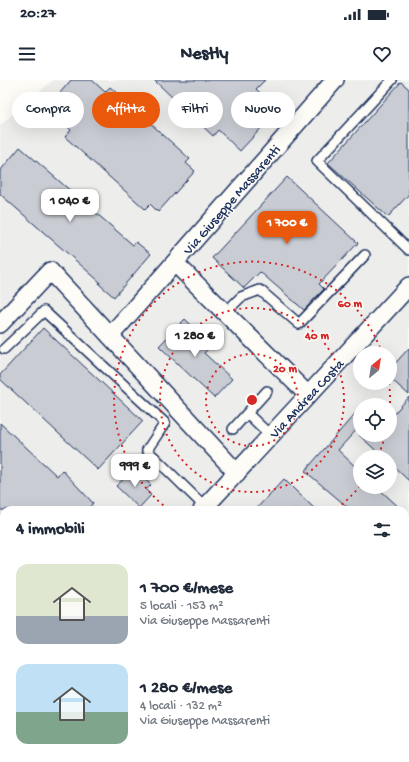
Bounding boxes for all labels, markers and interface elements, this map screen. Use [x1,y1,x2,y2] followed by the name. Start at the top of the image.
[20,5,56,23] text: 20:27
[16,43,38,65] icon: menu
[371,43,393,65] icon: heart
[181,44,228,65] text: Nestly
[12,92,84,128] chip: Compra
[92,92,160,128] chip: Affitta
[168,92,223,128] chip: Filtri
[231,92,295,128] chip: Nuovo
[180,142,285,260] street label: Via Giuseppe Massarenti
[33,189,107,223] pin: 1 040 €
[50,194,90,209] text: 1 040 €
[250,211,324,245] pin: 1 700 €
[267,216,307,231] text: 1 700 €
[338,298,363,312] text: 60 m
[158,324,232,358] pin: 1 280 €
[175,329,215,344] text: 1 280 €
[304,330,329,344] text: 40 m
[353,346,397,390] north arrow
[353,346,397,494] map controls
[266,356,350,443] street label: Via Andrea Costa
[273,363,298,377] text: 20 m
[245,393,259,407] centre of rings
[353,398,397,442] button: locate
[353,450,397,494] button: layers
[107,454,163,488] pin: 999 €
[120,459,150,474] text: 999 €
[371,519,393,541] icon: filters
[16,520,85,540] text: 4 immobili
[140,579,233,599] text: 1 700 €/mese
[48,580,96,628] icon: home
[140,599,223,614] text: 5 locali · 153 m²
[140,614,270,629] text: Via Giuseppe Massarenti
[140,679,232,699] text: 1 280 €/mese
[48,680,96,728] icon: home
[140,699,222,714] text: 4 locali · 132 m²
[140,714,270,729] text: Via Giuseppe Massarenti

